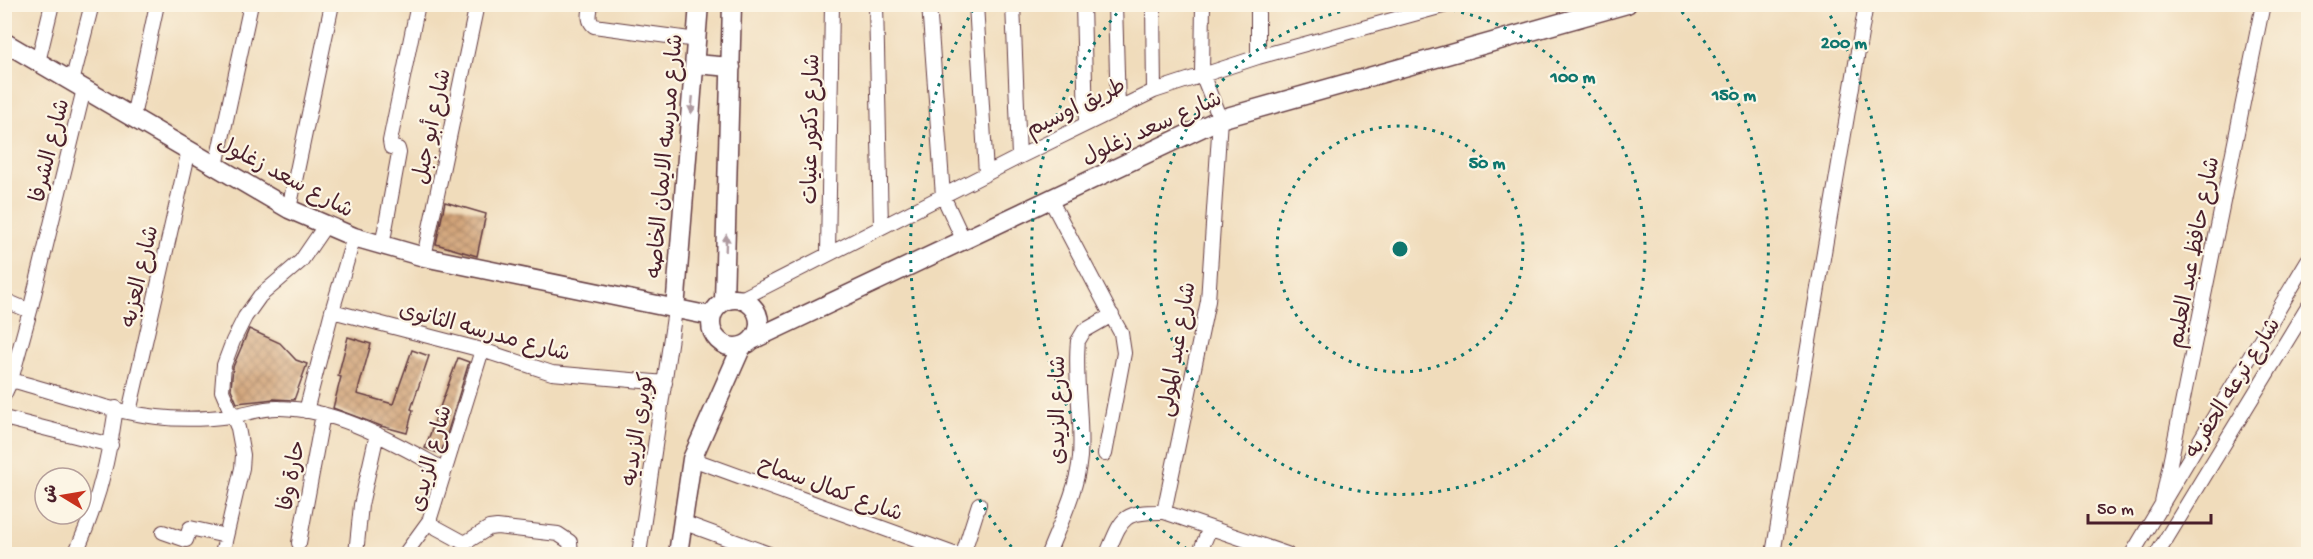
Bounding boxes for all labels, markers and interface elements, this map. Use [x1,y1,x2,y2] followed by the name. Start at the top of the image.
[643,33,691,280] street label: شارع مدرسه الايمان الخاصه
[1821,34,1867,55] text: 200 m
[799,54,827,205] street label: شارع دكتور عنيات
[405,66,459,187] street label: شارع أبو جبل
[1550,68,1596,89] text: 100 m
[1023,74,1131,145] street label: طريق اوسيم
[1711,86,1756,107] text: 150 m
[1079,87,1227,172] street label: شارع سعد زغلول
[687,95,696,114] one-way arrow
[26,97,77,205] street label: شارع الشرفا
[212,132,357,225] street label: شارع سعد زغلول
[1469,154,1506,175] text: 50 m
[2165,155,2227,351] street label: شارع حافظ عبد العليم
[118,223,166,330] street label: شارع العزبه
[721,233,730,252] one-way arrow
[1390,239,1410,259] centre of rings
[1154,280,1204,419] street label: شارع عبد المولى
[396,299,572,369] street label: شارع مدرسه الثانوى
[2181,314,2288,464] street label: شارع ترعه الحفريه
[1047,355,1073,465] street label: شارع الزيدى
[618,371,662,488] street label: كوبرى الزيديه
[406,403,460,515] street label: شارع الزيدى
[274,438,313,513] street label: حارة وفا
[754,453,906,529] street label: شارع كمال سماح
[33,466,93,526] north arrow
[41,483,63,504] text: ش
[2088,487,2211,525] scale bar
[2097,500,2134,521] text: 50 m

